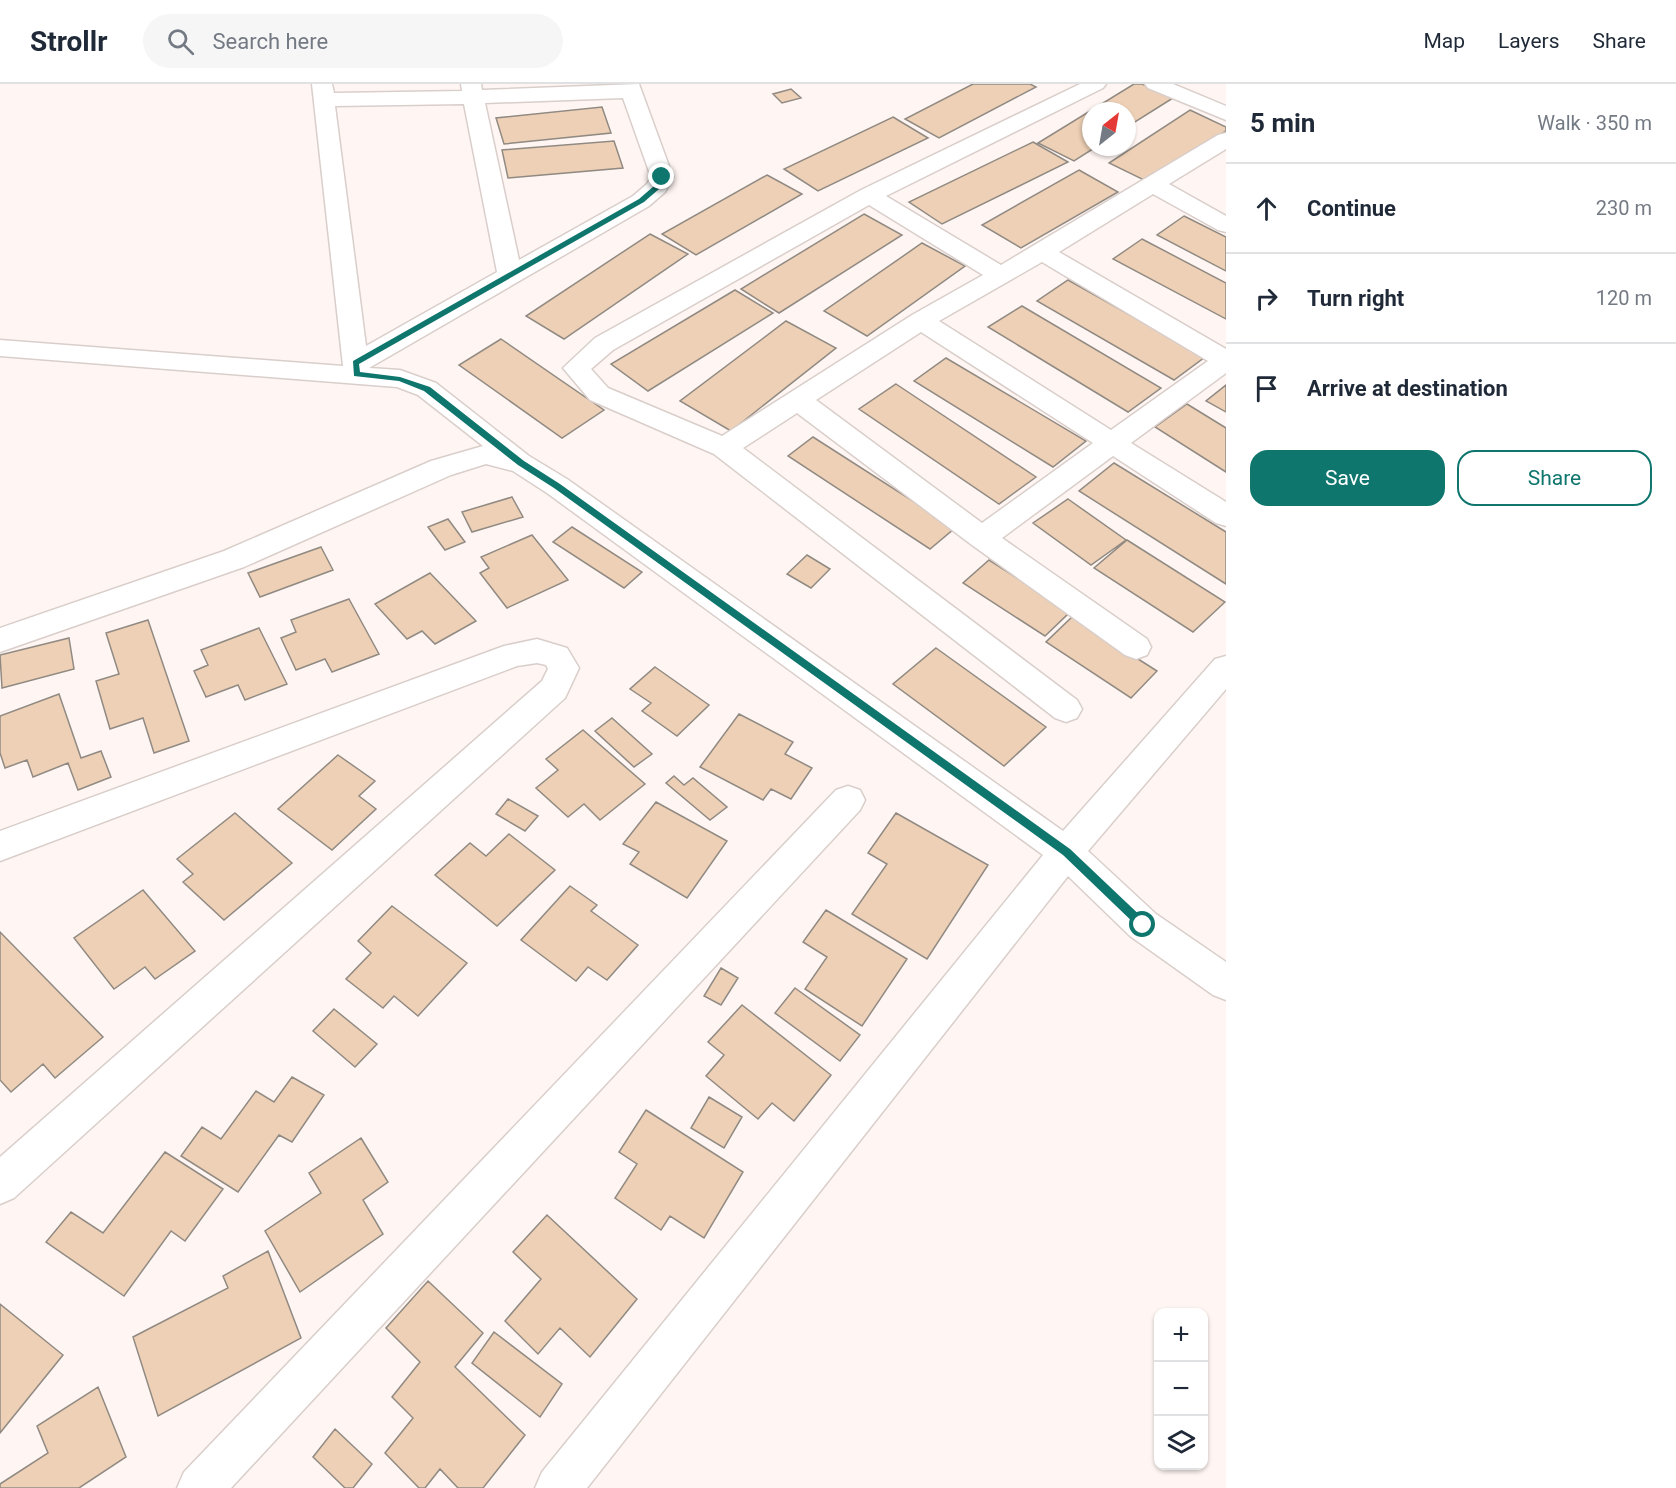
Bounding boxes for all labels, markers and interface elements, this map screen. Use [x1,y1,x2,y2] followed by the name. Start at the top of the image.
[143,14,563,68] search box
[30,25,107,58] text: Strollr
[164,25,197,58] icon: search
[212,29,328,54] text: Search here
[1423,29,1465,53] text: Map
[1498,29,1559,53] text: Layers
[1592,29,1646,53] text: Share
[1082,102,1136,156] north arrow
[1250,108,1315,138] text: 5 min
[1537,111,1652,135] text: Walk · 350 m
[648,163,674,189] route end
[1250,192,1283,225] icon: ahead
[1307,196,1396,221] text: Continue
[1596,196,1652,220] text: 230 m
[1250,282,1283,315] icon: right
[1307,286,1404,311] text: Turn right
[1596,286,1652,310] text: 120 m
[1250,372,1283,405] icon: arrive
[1307,376,1508,401] text: Arrive at destination
[1250,450,1445,506] button: Save
[1457,450,1652,506] button: Share
[1129,911,1155,937] route start
[1154,1308,1208,1470] map controls
[1154,1308,1208,1362] button: +
[1154,1362,1208,1416] button: −
[1154,1416,1208,1470] button: layers

